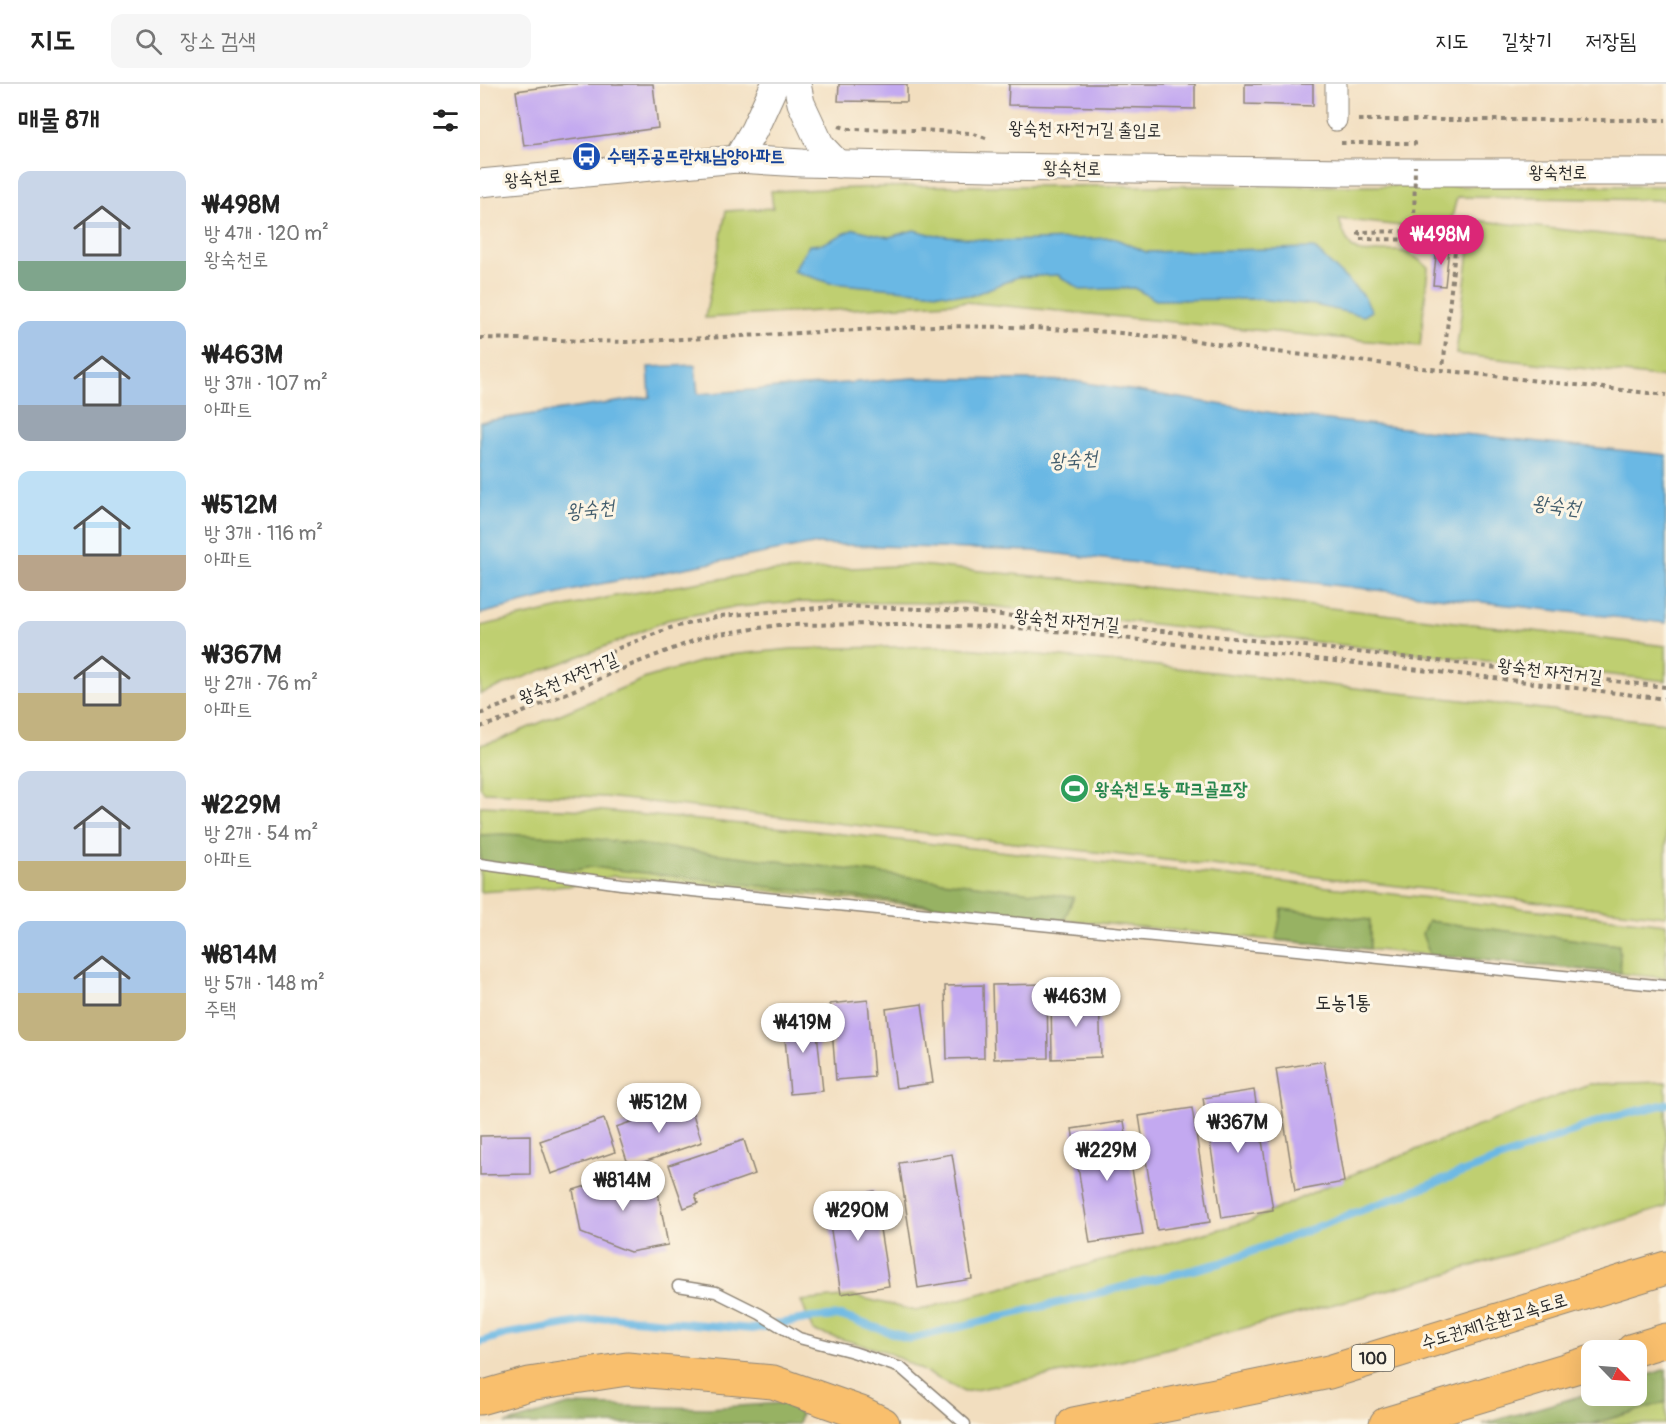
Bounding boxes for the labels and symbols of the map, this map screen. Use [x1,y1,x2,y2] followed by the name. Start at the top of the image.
[1008,117,1162,142] street label: 왕숙천 자전거길 출입로
[570,140,602,172] bus stop icon: 수택주공뜨란채.남양아파트
[607,145,785,168] place label: 수택주공뜨란채.남양아파트
[1043,156,1101,181] street label: 왕숙천로
[1529,161,1587,184] street label: 왕숙천로
[503,165,563,192] street label: 왕숙천로
[1399,215,1483,266] pin: ₩498M
[1048,445,1100,474] water label: 왕숙천
[1530,490,1583,521] water label: 왕숙천
[565,494,617,524] water label: 왕숙천
[1014,604,1121,637] street label: 왕숙천 자전거길
[515,647,622,710] street label: 왕숙천 자전거길
[1496,654,1604,689] street label: 왕숙천 자전거길
[1058,773,1090,805] sports icon: 왕숙천 도농 파크골프장
[1095,778,1248,801] place label: 왕숙천 도농 파크골프장
[1034,977,1118,1028] pin: ₩463M
[1315,990,1371,1015] district label: 도농1통
[761,1003,845,1054] pin: ₩419M
[617,1083,701,1134] pin: ₩512M
[1196,1103,1280,1154] pin: ₩367M
[1065,1131,1149,1182] pin: ₩229M
[581,1161,665,1212] pin: ₩814M
[816,1191,900,1242] pin: ₩290M
[1418,1288,1570,1355] street label: 수도권제1순환고속도로
[1581,1340,1647,1406] north arrow
[1352,1345,1394,1371] road number: 100

